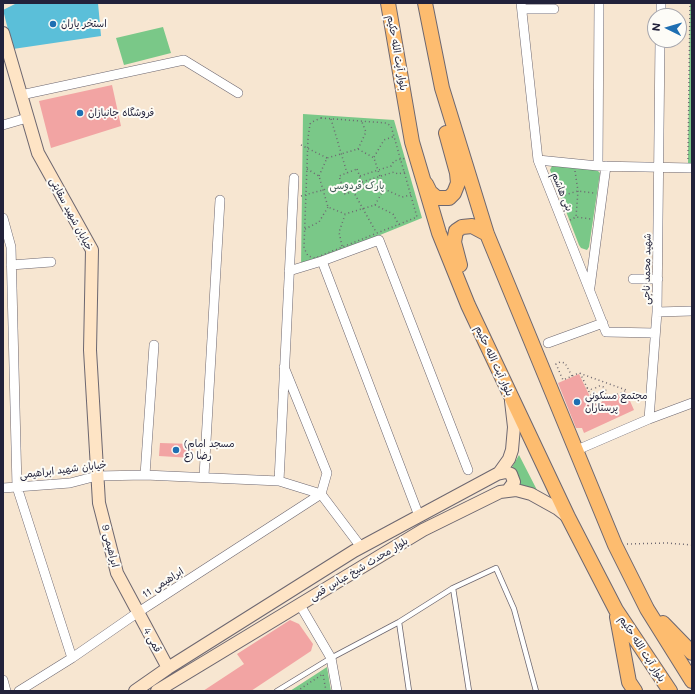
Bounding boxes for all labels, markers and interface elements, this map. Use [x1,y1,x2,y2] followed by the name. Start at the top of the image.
[647,8,687,48] north arrow
[384,14,410,92] street label: بلوار آیت الله حکیم
[61,18,107,30] place label: استخر یاران
[48,19,58,29] marker: استخر یاران
[648,22,663,32] text: N
[88,107,154,119] place label: فروشگاه جانبازان
[75,108,85,118] marker: فروشگاه جانبازان
[549,171,575,213] street label: بنی هاشم
[47,176,95,252] street label: خیابان شهید سقایتی
[330,180,384,192] park label: پارک فردوسی
[640,233,654,305] street label: شهید محمد ناجی
[472,324,516,398] street label: بلوار آیت الله حکیم
[585,390,648,414] place label: مجتمع مسکونی پرستاران
[572,397,582,407] marker: مجتمع مسکونی پرستاران
[184,438,235,462] place label: (مسجد امام رضا (ع
[171,445,181,455] marker: (مسجد امام رضا (ع
[19,459,107,481] street label: خیابان شهید ابراهیمی
[99,523,121,569] street label: ابراهیمی 9
[308,535,410,603] street label: بلوار محدث شیخ عباس قمی
[140,565,186,601] street label: ابراهیمی 11
[616,614,668,684] street label: بلوار آیت الله حکیم
[140,626,164,654] street label: قمی 4

